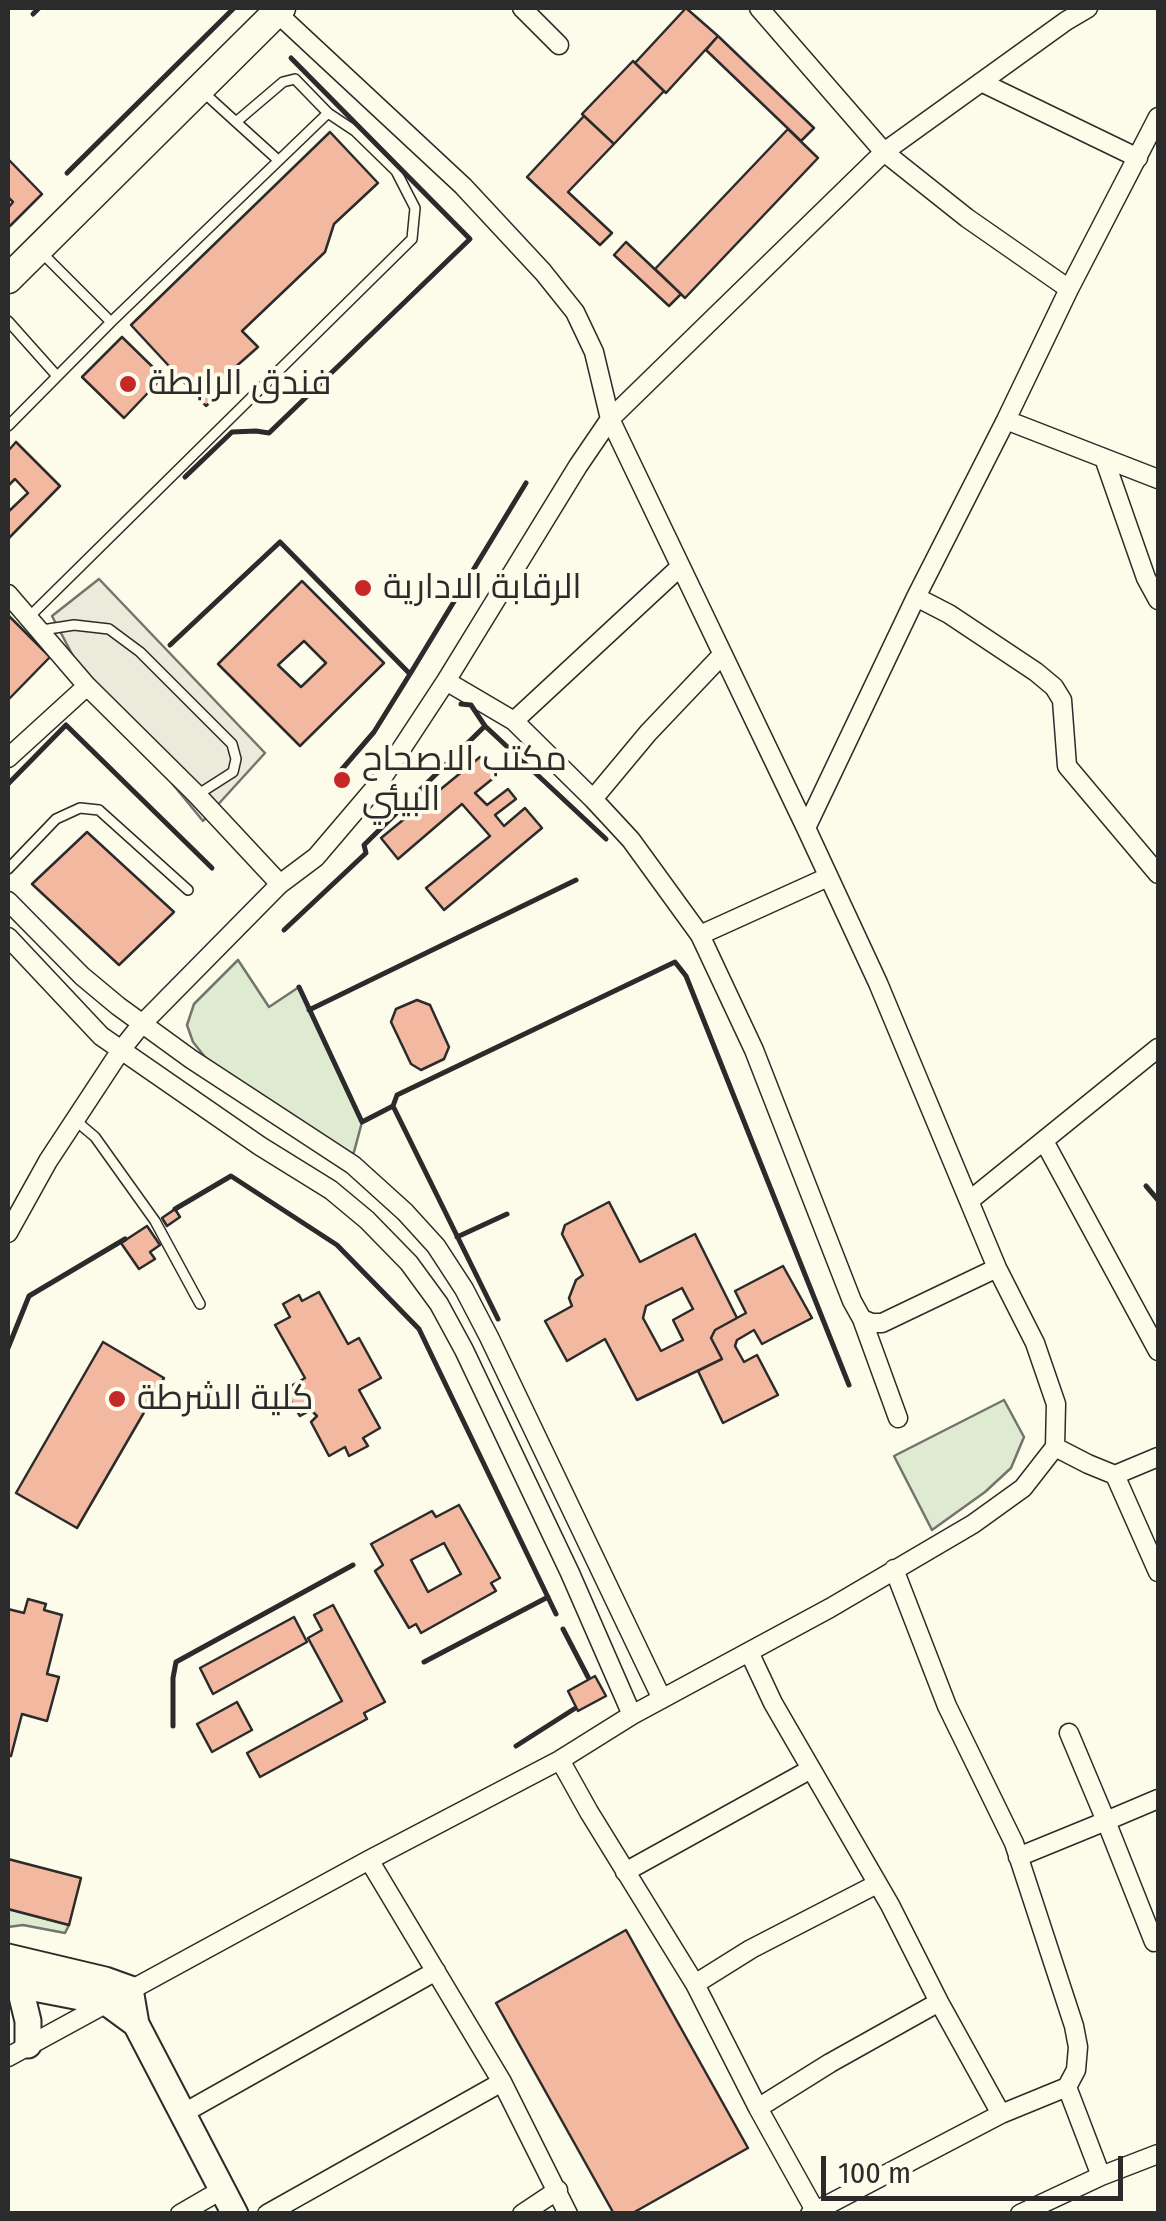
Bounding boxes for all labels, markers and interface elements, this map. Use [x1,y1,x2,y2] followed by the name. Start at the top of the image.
[148,363,331,405] place label: فندق الرابطة
[117,373,139,395] marker: فندق الرابطة
[383,567,582,609] place label: الرقابة الادارية
[352,577,374,599] marker: الرقابة الادارية
[362,739,567,821] place label: مكتب الاصحاح البيئي
[331,769,353,791] marker: مكتب الاصحاح البيئي
[137,1378,314,1420] place label: كلية الشرطة
[106,1388,128,1410] marker: كلية الشرطة
[826,2136,1128,2198] scale bar
[838,2155,911,2191] text: 100 m

